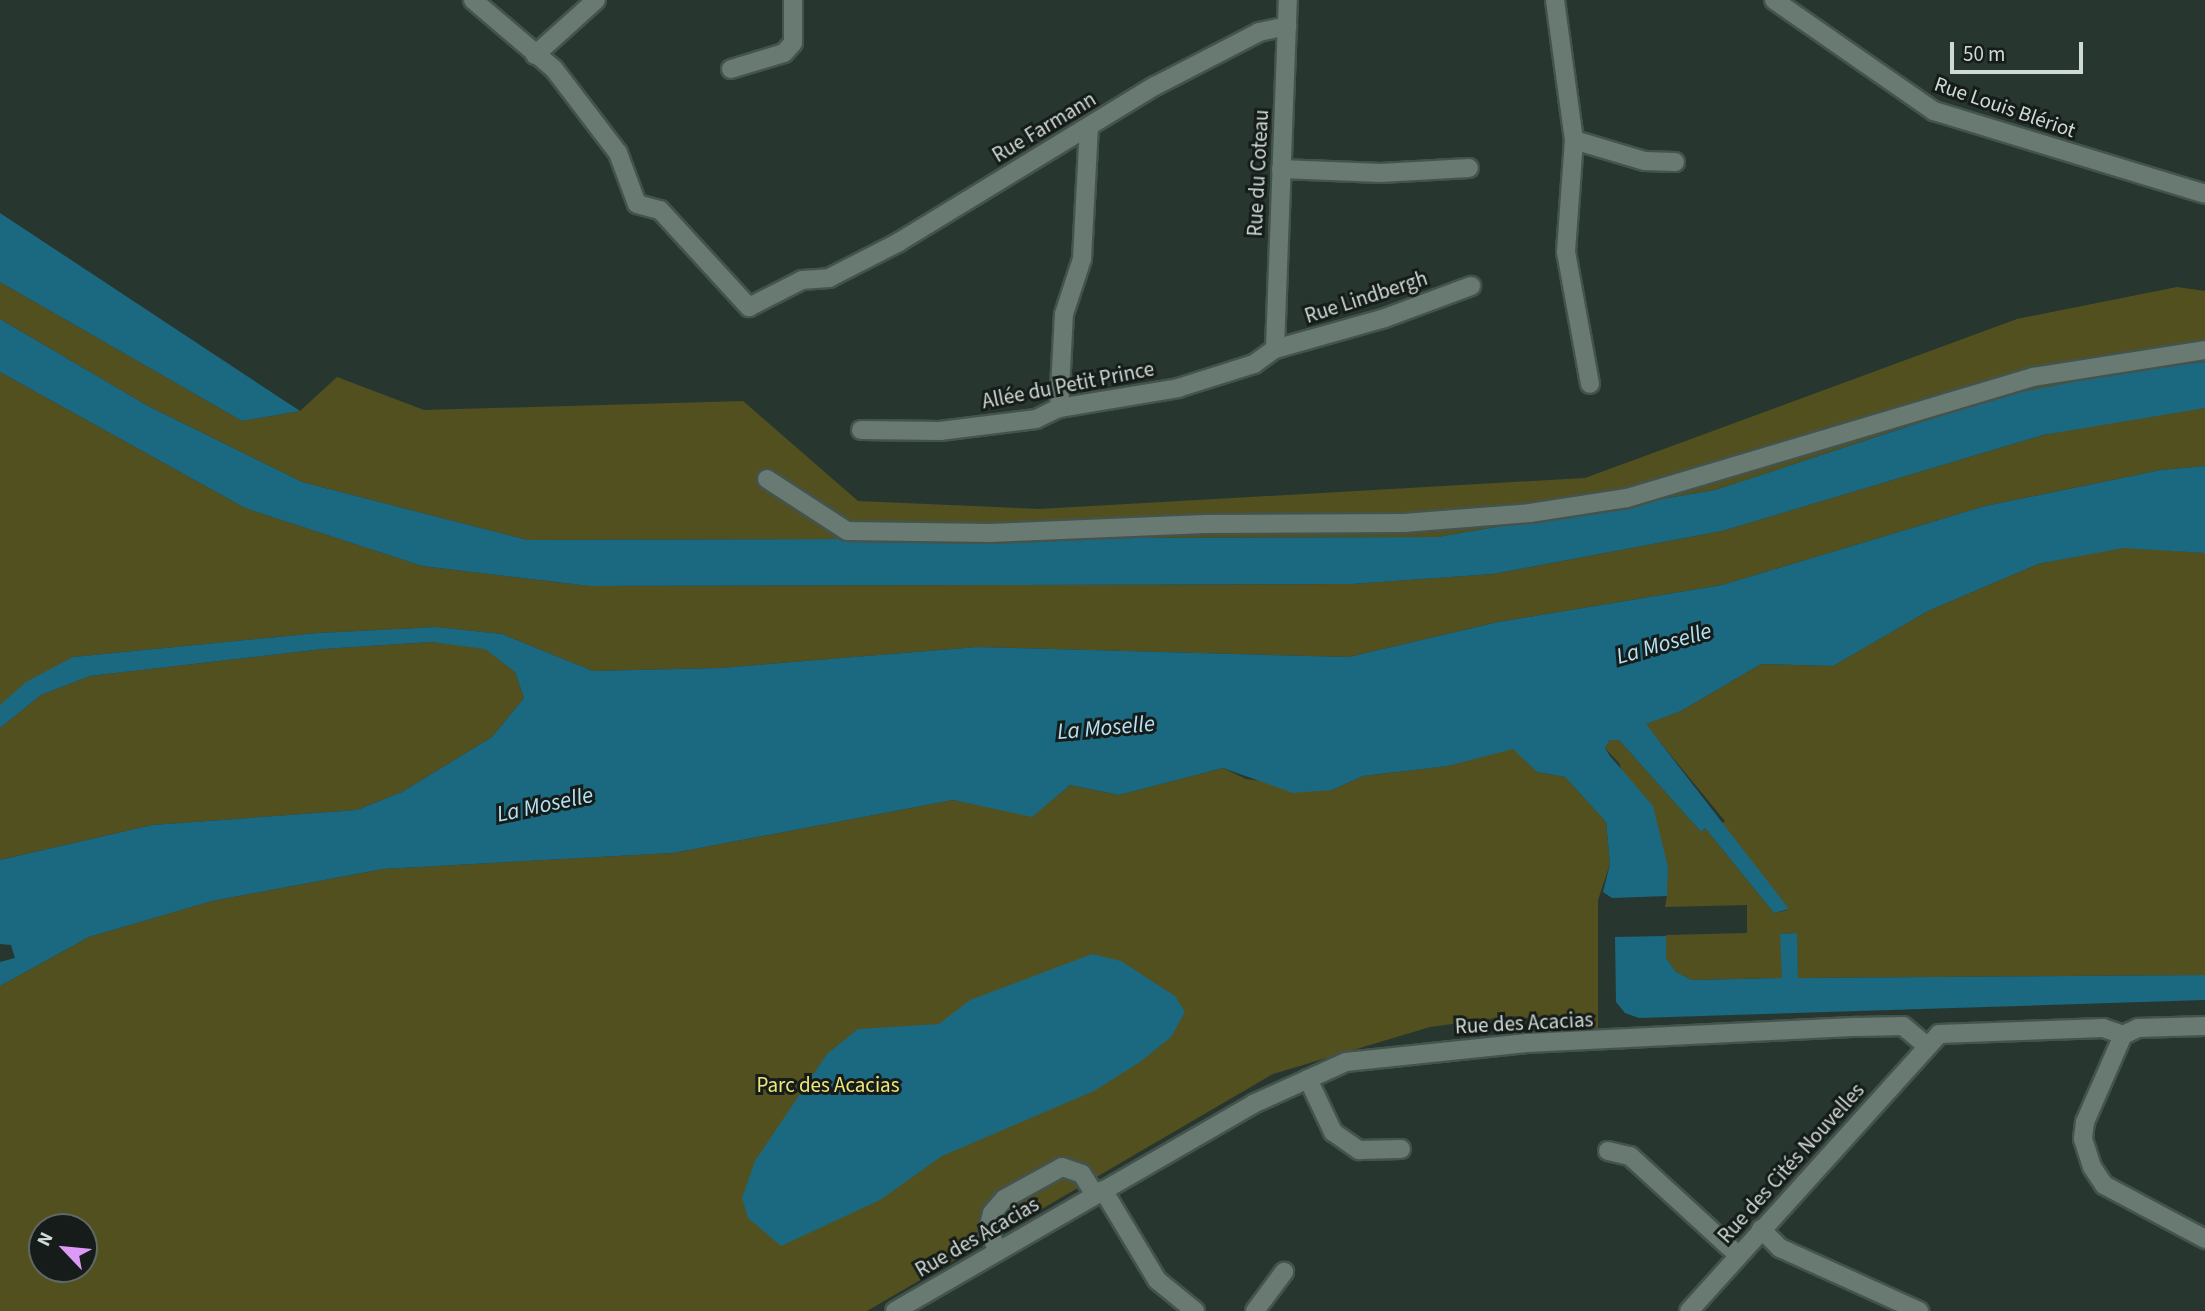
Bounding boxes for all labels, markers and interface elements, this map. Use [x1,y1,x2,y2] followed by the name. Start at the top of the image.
[1953,28,2086,72] scale bar
[1963,39,2005,69] text: 50 m
[1931,71,2079,143] street label: Rue Louis Blériot
[988,86,1100,168] street label: Rue Farmann
[1242,109,1274,237] street label: Rue du Coteau
[1301,265,1431,329] street label: Rue Lindbergh
[980,356,1156,414] street label: Allée du Petit Prince
[1613,617,1715,671] water label: La Moselle
[1056,710,1156,746] water label: La Moselle
[494,781,596,829] water label: La Moselle
[1454,1007,1594,1039] street label: Rue des Acacias
[757,1072,899,1098] park label: Parc des Acacias
[1712,1078,1870,1248] street label: Rue des Cités Nouvelles
[911,1191,1043,1283] street label: Rue des Acacias
[28,1213,98,1283] north arrow
[31,1228,60,1251] text: N

